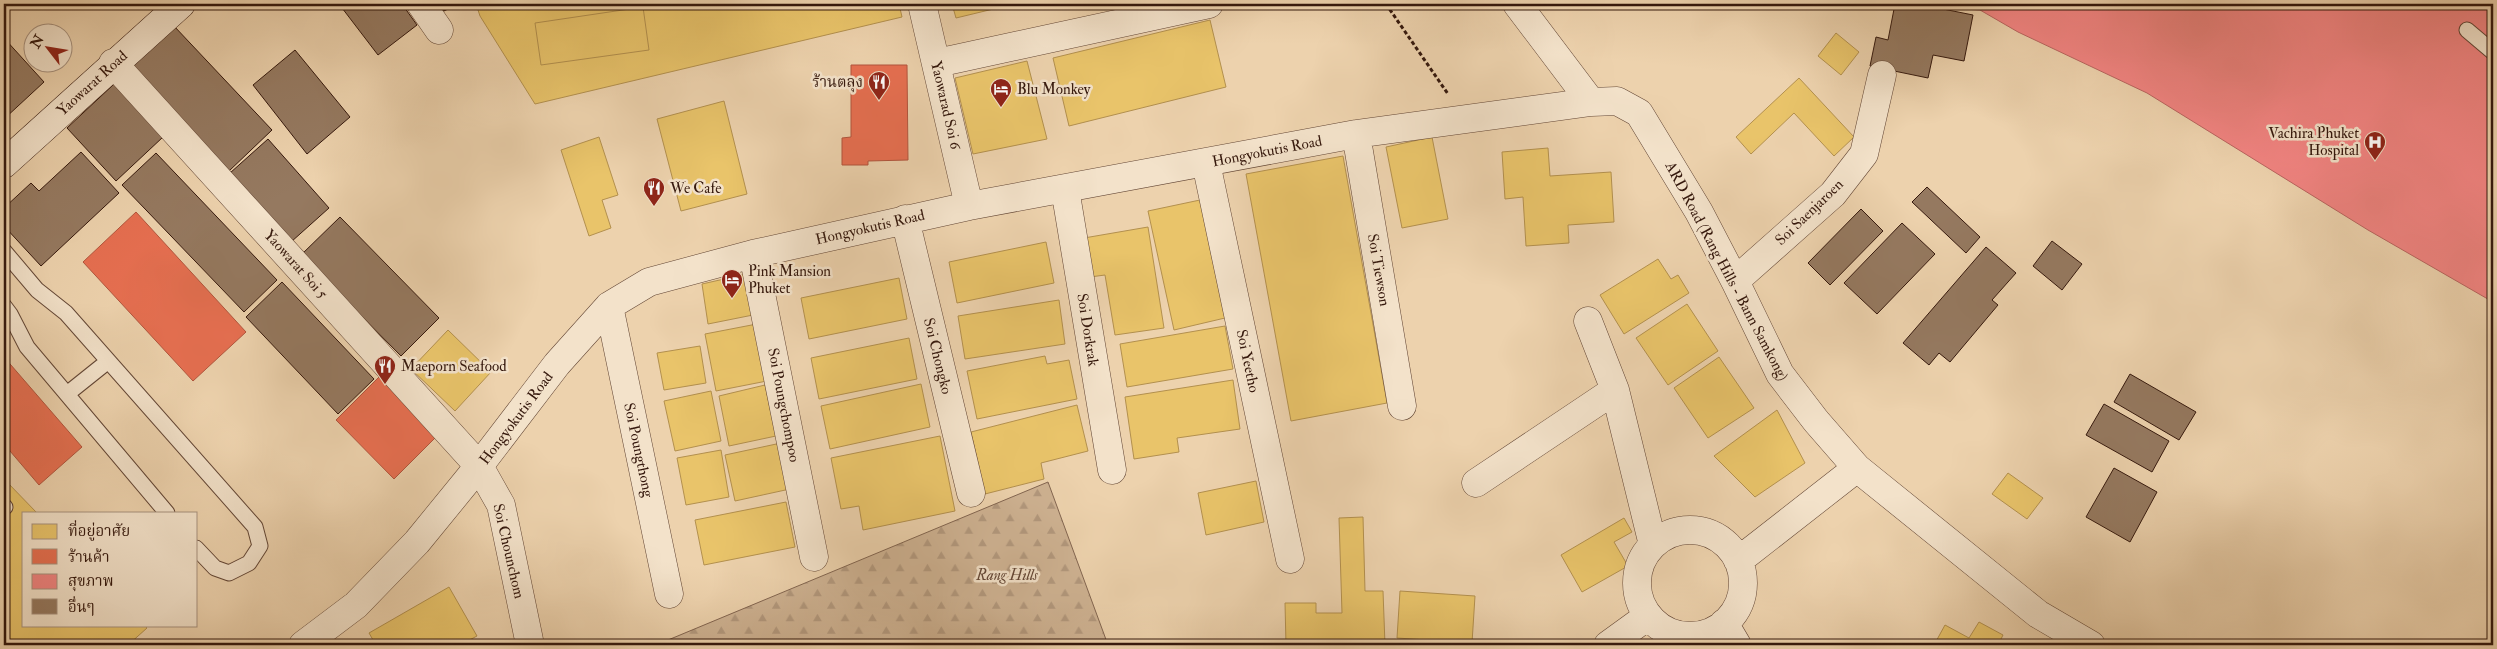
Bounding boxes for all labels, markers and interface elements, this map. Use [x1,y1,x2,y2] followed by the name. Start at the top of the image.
[22,22,72,72] north arrow
[26,31,48,52] text: N
[53,46,132,120] street label: Yaowarat Road
[926,59,965,153] street label: Yaowarad Soi 6
[867,70,891,101] restaurant icon: ร้านตลุง
[812,73,863,93] place label: ร้านตลุง
[989,77,1013,108] hotel icon: Blu Monkey
[1017,80,1091,99] place label: Blu Monkey
[2268,124,2359,161] place label: Vachira Phuket Hospital
[2363,130,2387,161] hospital icon: Vachira Phuket Hospital
[1211,131,1324,171] street label: Hongyokutis Road
[1660,158,1793,384] street label: ARD Road (Rang Hills - Bann Samkong)
[1771,175,1848,250] street label: Soi Saenjaroen
[642,176,666,207] restaurant icon: We Cafe
[669,179,721,198] place label: We Cafe
[814,206,927,249] street label: Hongyokutis Road
[260,226,332,303] street label: Yaowarat Soi 5
[1363,232,1394,308] street label: Soi Tiewson
[748,262,831,298] place label: Pink Mansion Phuket
[720,268,744,299] hotel icon: Pink Mansion Phuket
[1072,292,1103,368] street label: Soi Dorkrak
[919,316,956,396] street label: Soi Chongko
[1232,328,1263,394] street label: Soi Yeetho
[762,346,804,464] street label: Soi Poungchompoo
[373,354,397,385] restaurant icon: Maeporn Seafood
[401,357,507,377] place label: Maeporn Seafood
[475,368,558,469] street label: Hongyokutis Road
[619,401,658,500] street label: Soi Poungthong
[488,502,529,601] street label: Soi Chounchom
[22,512,198,626] legend
[68,520,130,541] text: ที่อยู่อาศัย
[68,548,110,567] text: ร้านค้า
[975,566,1039,585] park label: Rang Hills
[68,572,114,592] text: สุขภาพ
[68,596,94,617] text: อื่นๆ

